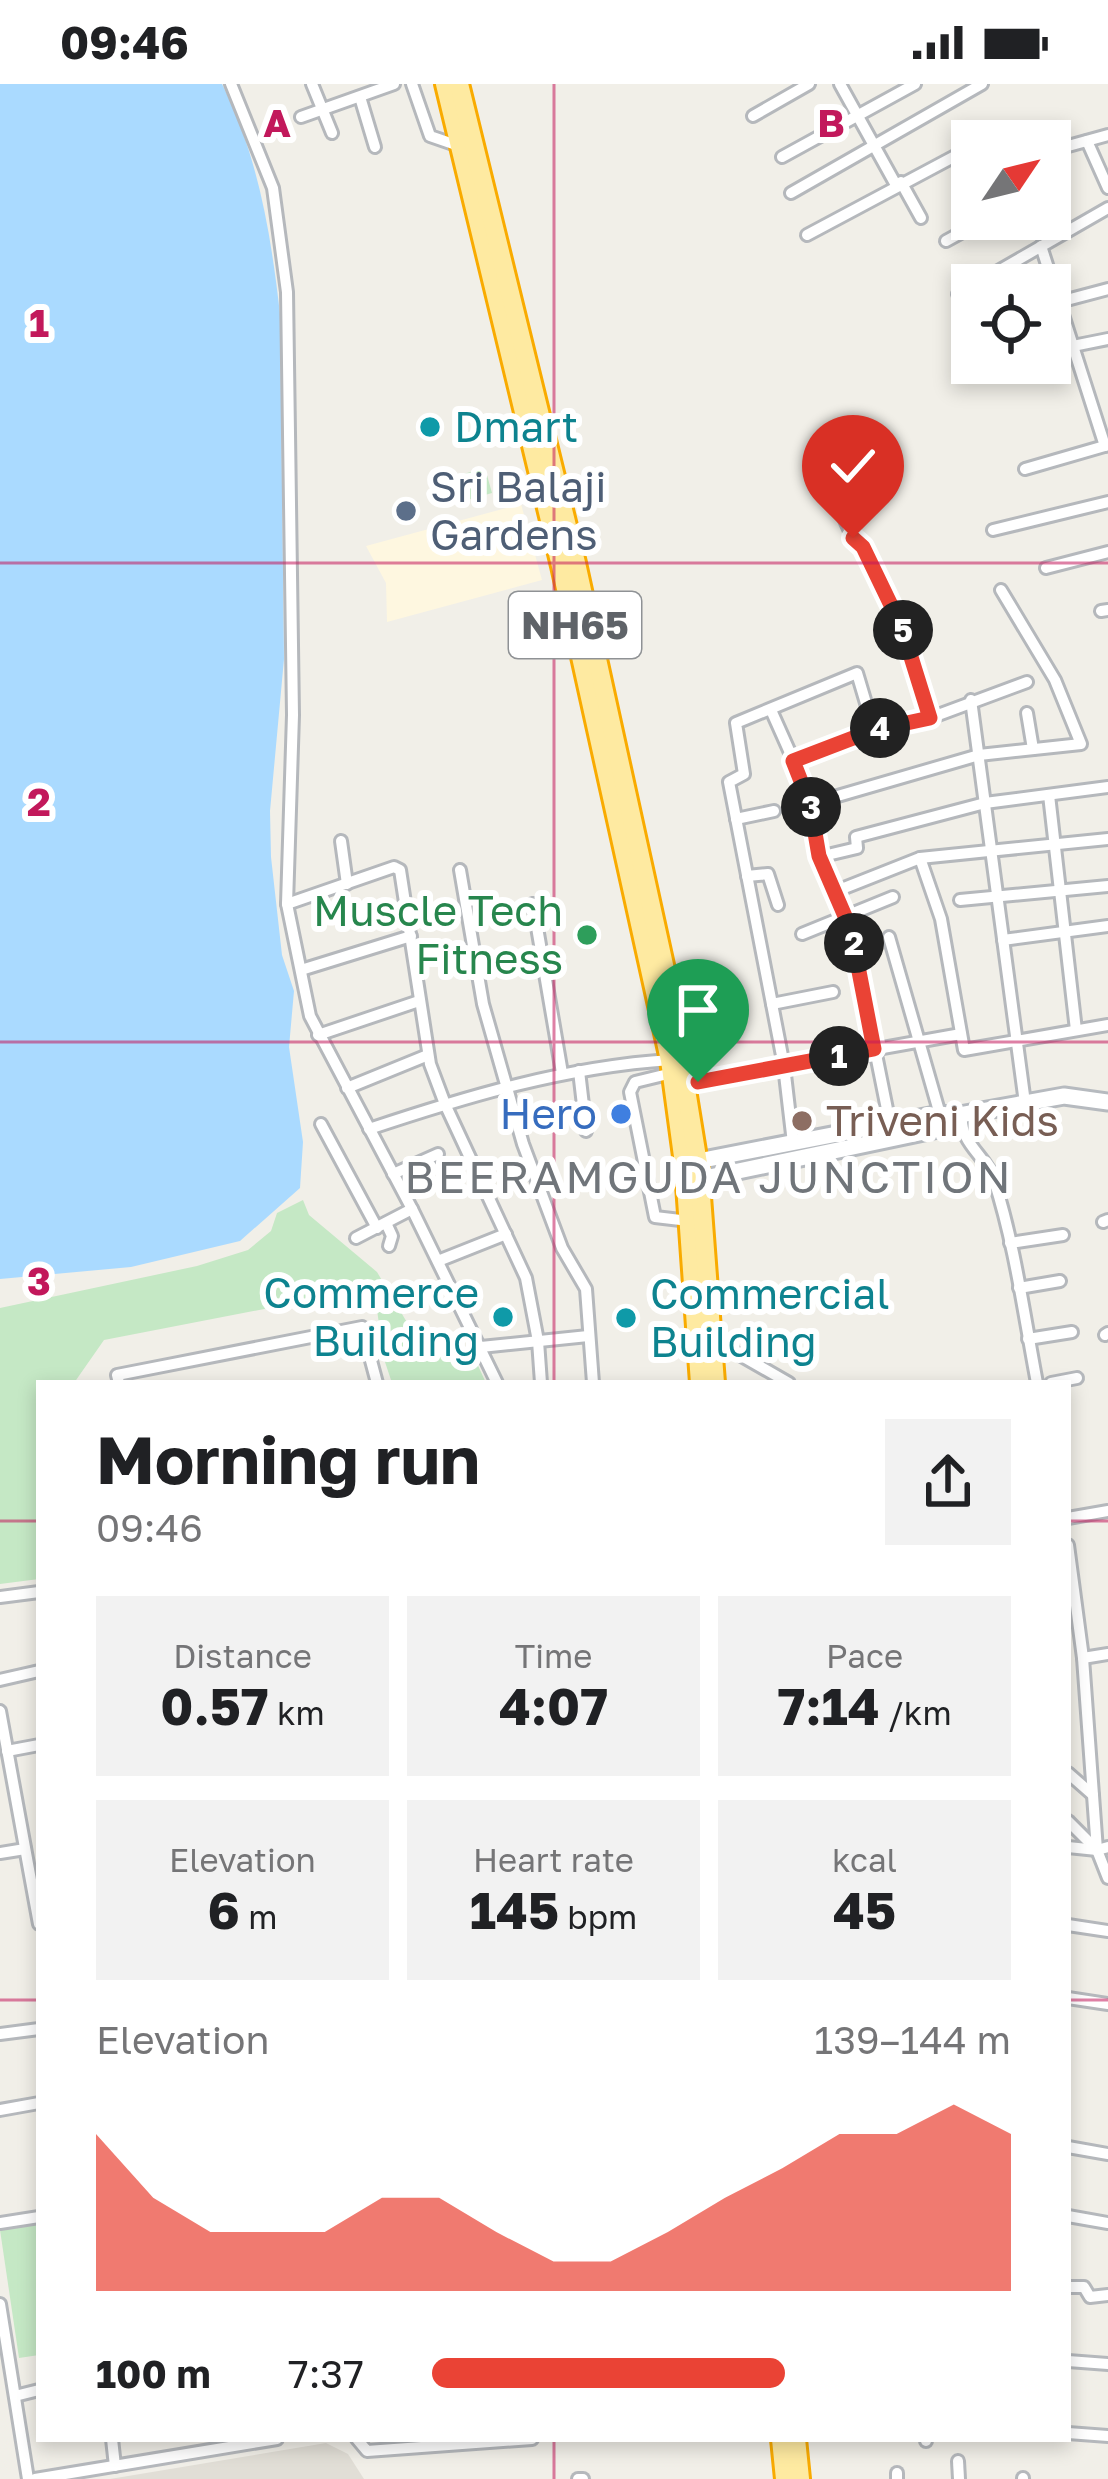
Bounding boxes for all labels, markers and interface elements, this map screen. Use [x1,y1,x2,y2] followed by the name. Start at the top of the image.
[60,15,189,69] text: 09:46
[263,99,291,146] text: A
[817,99,845,146] text: B
[951,120,1071,240] north arrow
[951,120,1071,384] map controls
[951,264,1071,384] button: locate
[29,299,49,346] text: 1
[454,401,578,451] place label: Dmart
[417,414,443,440] marker: Dmart
[802,415,904,538] pin
[820,433,886,499] icon: check
[430,461,607,559] place label: Sri Balaji Gardens
[393,498,419,524] marker: Sri Balaji Gardens
[509,592,641,658] road number: NH65
[873,600,933,660] pin: 5
[893,610,913,649] text: 5
[850,698,910,758] pin: 4
[870,708,890,747] text: 4
[781,777,841,837] pin: 3
[27,778,51,825] text: 2
[801,787,821,826] text: 3
[313,885,563,983] place label: Muscle Tech Fitness
[824,913,884,973] pin: 2
[574,922,600,948] marker: Muscle Tech Fitness
[844,923,864,962] text: 2
[647,959,749,1082] pin
[665,977,731,1043] icon: arrive
[809,1026,869,1086] pin: 1
[831,1036,848,1075] text: 1
[500,1088,597,1138] place label: Hero
[826,1095,1059,1145] place label: Triveni Kids
[608,1101,634,1127] marker: Hero
[789,1108,815,1134] marker: Triveni Kids
[404,1149,1014,1203] district label: BEERAMGUDA JUNCTION
[27,1257,51,1304] text: 3
[263,1267,479,1365] place label: Commerce Building
[650,1268,890,1366] place label: Commercial Building
[490,1304,516,1330] marker: Commerce Building
[613,1305,639,1331] marker: Commercial Building
[96,1419,480,1499] text: Morning run
[885,1419,1011,1545] button: share
[96,1504,203,1551] text: 09:46
[173,1636,312,1675] text: Distance
[515,1636,592,1675] text: Time
[826,1636,903,1675] text: Pace
[160,1675,269,1736] text: 0.57
[499,1675,608,1736] text: 4:07
[777,1675,880,1736] text: 7:14
[269,1693,325,1732] text: km
[880,1693,952,1732] text: /km
[169,1840,316,1879] text: Elevation
[473,1840,634,1879] text: Heart rate
[832,1840,897,1879] text: kcal
[208,1879,240,1940] text: 6
[470,1879,559,1940] text: 145
[833,1879,896,1940] text: 45
[240,1897,277,1936] text: m
[559,1897,637,1936] text: bpm
[96,2016,269,2063] text: Elevation
[814,2016,1011,2063] text: 139–144 m
[96,2350,211,2397] text: 100 m
[288,2350,364,2397] text: 7:37

